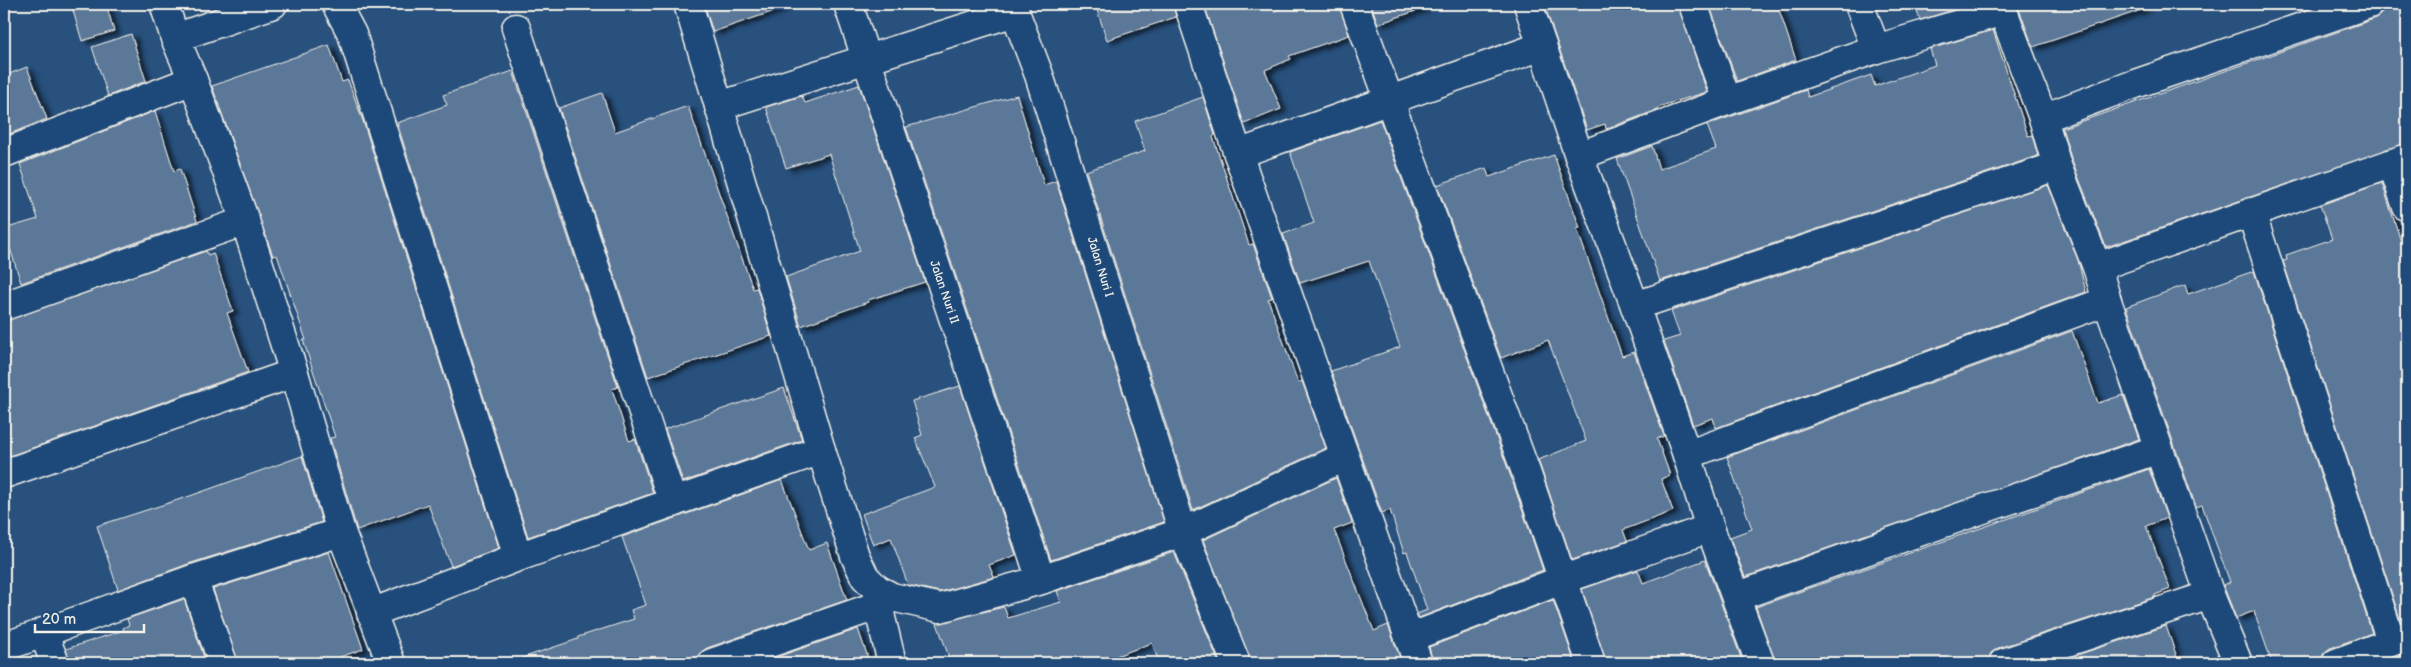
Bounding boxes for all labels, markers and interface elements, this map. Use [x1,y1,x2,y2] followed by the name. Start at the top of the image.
[1084,235,1116,299] street label: Jalan Nuri I
[926,258,962,326] street label: Jalan Nuri II
[35,602,144,634] scale bar
[42,610,76,629] text: 20 m

